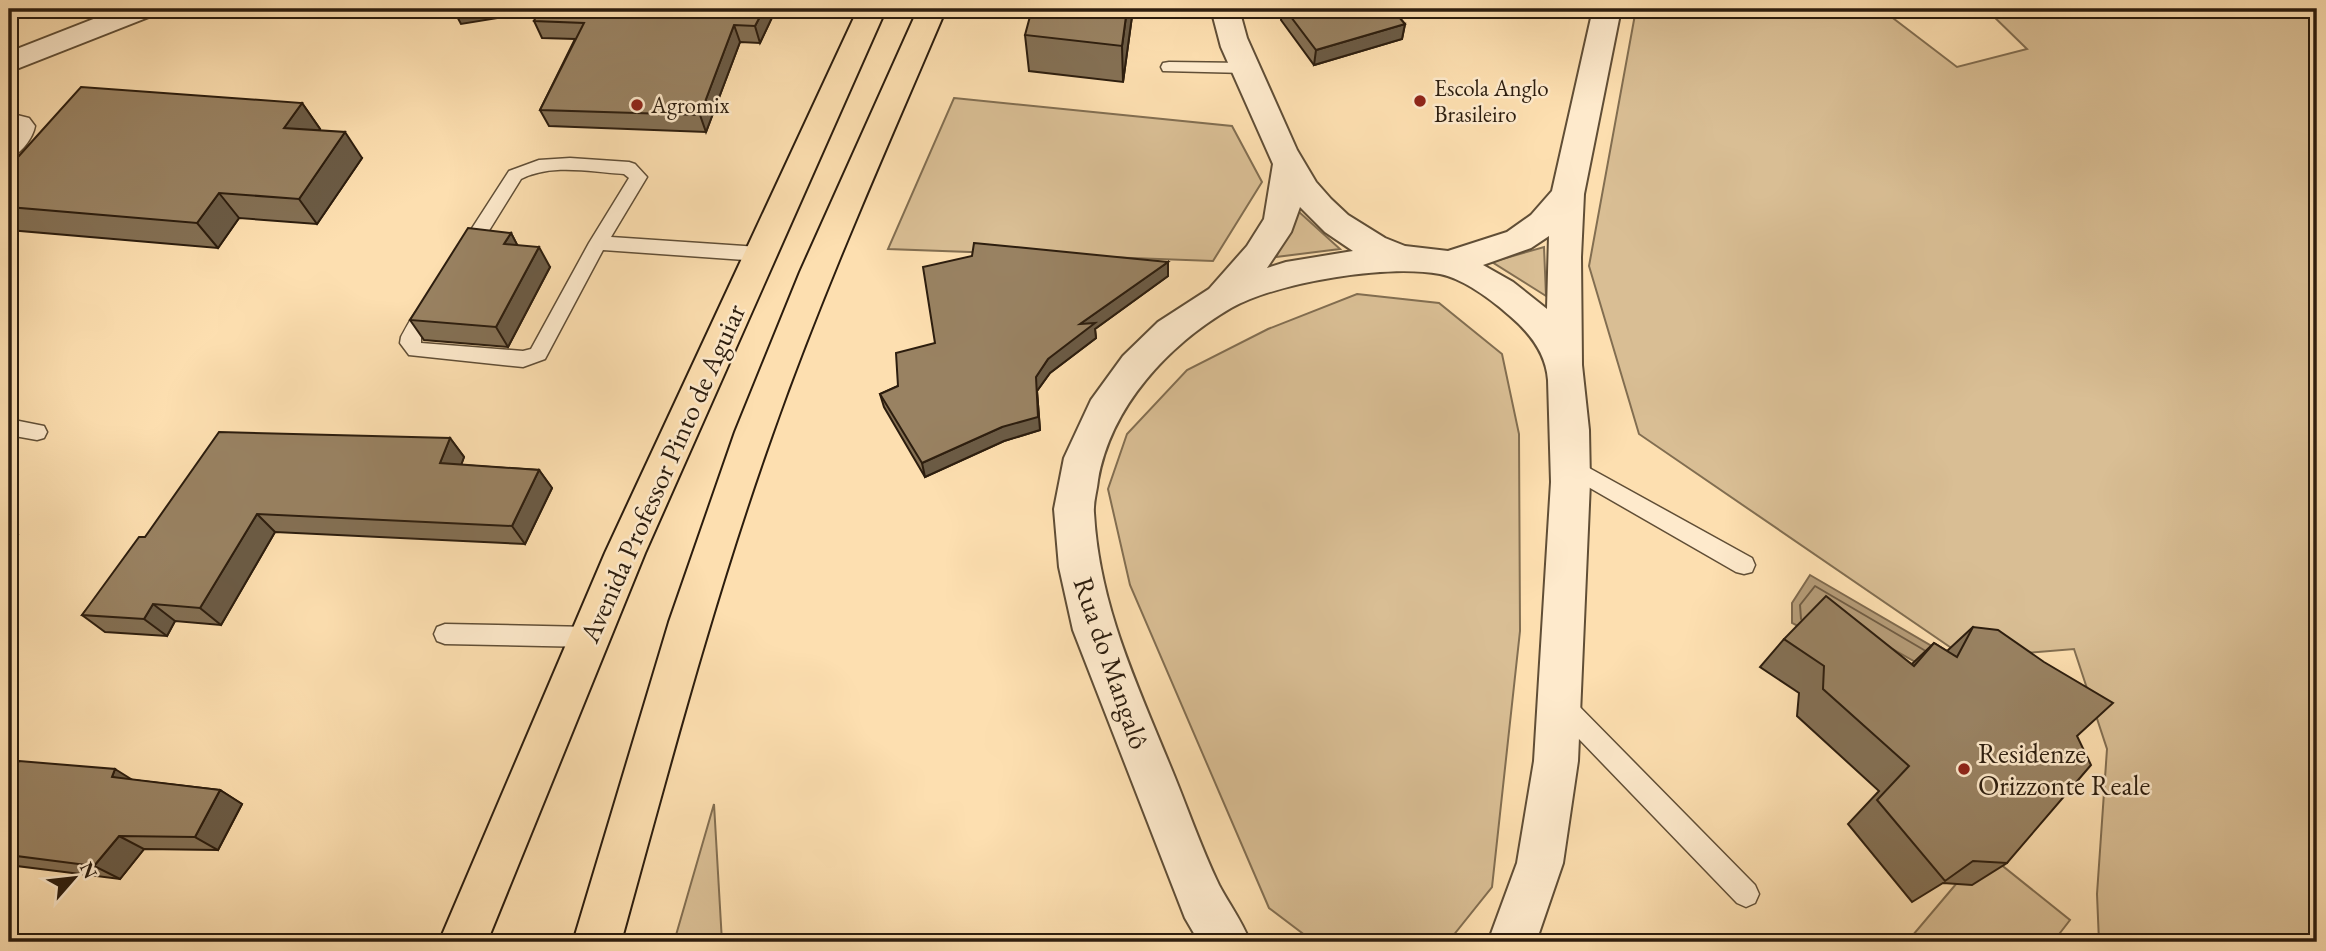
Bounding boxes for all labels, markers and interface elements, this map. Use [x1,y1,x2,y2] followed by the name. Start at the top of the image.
[1434,73,1549,129] place label: Escola Anglo Brasileiro
[650,90,730,120] place label: Agromix
[1412,93,1428,109] marker: Escola Anglo Brasileiro
[629,97,645,113] marker: Agromix
[571,297,753,649] street label: Avenida Professor Pinto de Aguiar
[1066,572,1158,754] street label: Rua do Mangalô
[1978,735,2150,803] place label: Residenze Orizzonte Reale
[1956,761,1972,777] marker: Residenze Orizzonte Reale
[38,842,108,912] north arrow
[74,858,104,883] text: N

